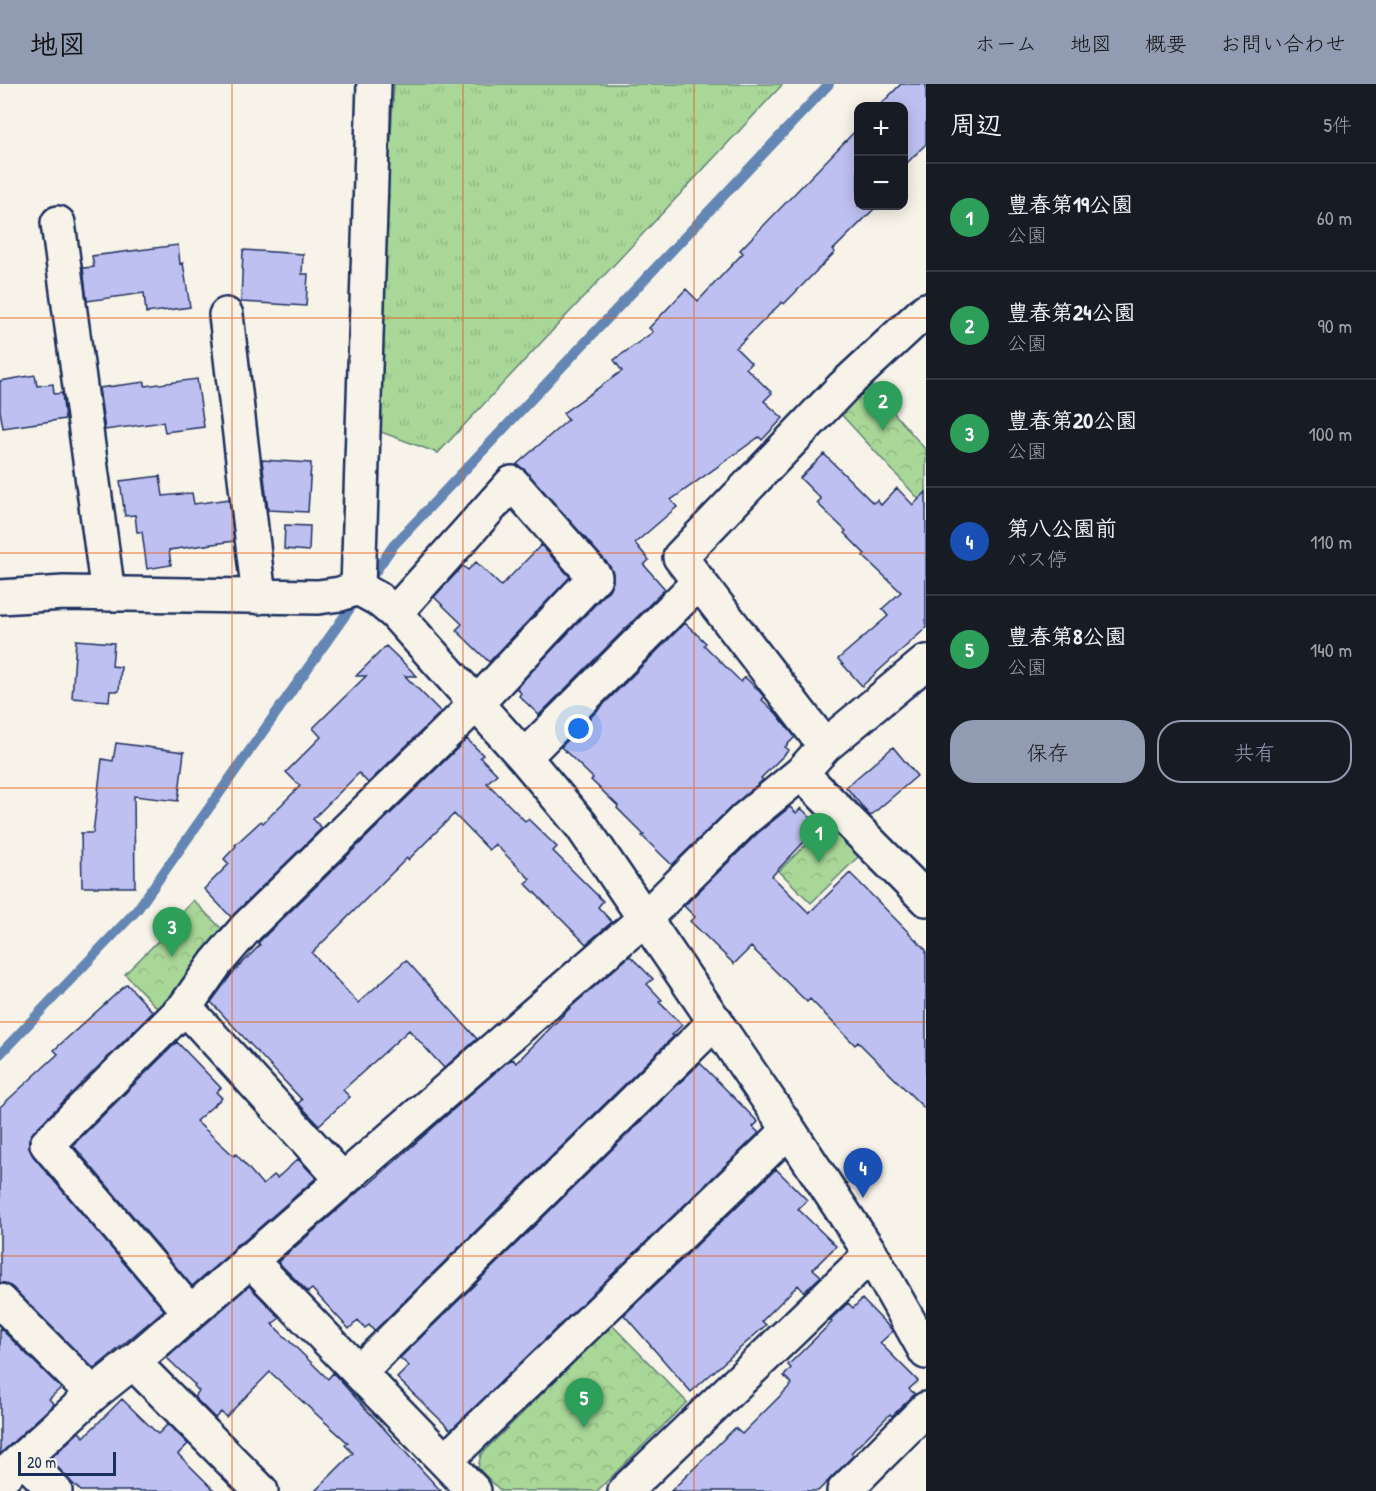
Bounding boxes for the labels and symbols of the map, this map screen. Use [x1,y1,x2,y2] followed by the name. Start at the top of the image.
[864,382,902,431] pin: 2
[564,714,593,743] your location
[800,814,838,863] pin: 1
[152,908,192,957] pin: 3
[844,1148,882,1198] pin: 4
[564,1378,604,1428] pin: 5
[18,1449,116,1476] scale bar

